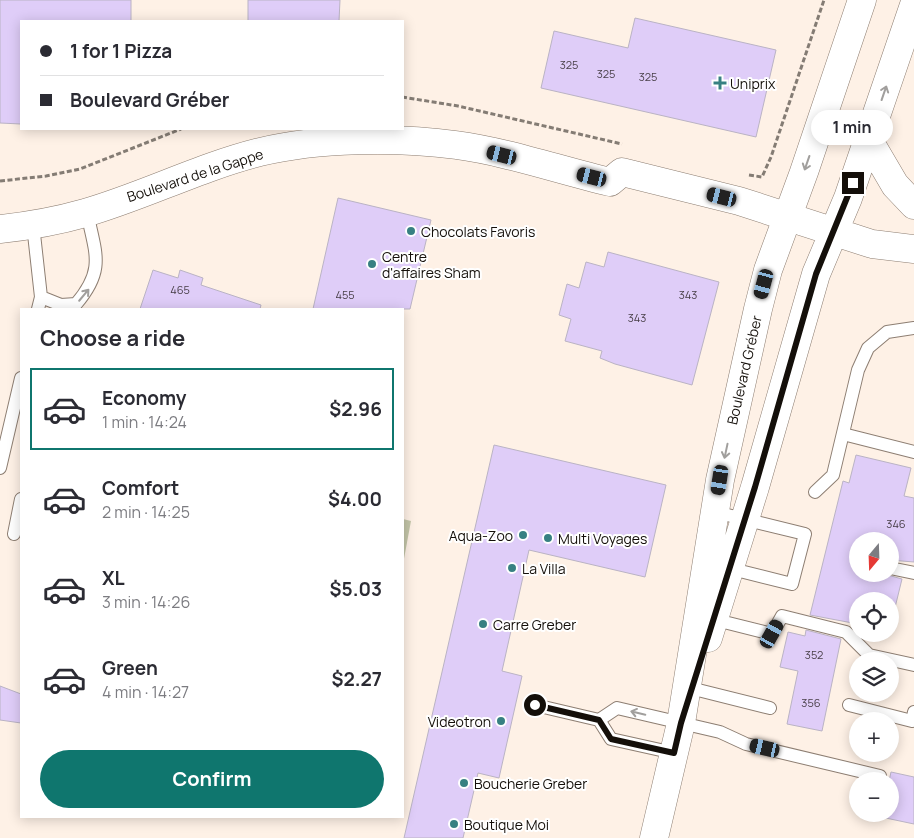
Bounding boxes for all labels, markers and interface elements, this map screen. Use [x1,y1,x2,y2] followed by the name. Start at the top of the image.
[70,38,172,64] text: 1 for 1 Pizza
[560,57,578,72] house number: 325
[597,66,615,81] house number: 325
[639,69,657,84] house number: 325
[730,74,776,93] place label: Uniprix
[714,77,726,89] marker: Uniprix
[880,86,889,101] one-way arrow
[70,87,229,113] text: Boulevard Gréber
[812,110,894,146] callout: 1 min
[832,116,872,138] text: 1 min
[124,144,266,206] street label: Boulevard de la Gappe
[485,144,518,166] car
[802,155,812,171] one-way arrow
[575,166,608,188] car
[842,172,864,194] route end
[705,186,738,208] car
[421,222,535,241] place label: Chocolats Favoris
[405,225,417,237] marker: Chocolats Favoris
[382,247,481,282] place label: Centre d'affaires Sham
[366,258,378,270] marker: Centre d'affaires Sham
[752,268,775,300] car
[170,282,190,297] house number: 465
[335,287,355,302] house number: 455
[679,287,697,302] house number: 343
[78,288,89,301] one-way arrow
[628,310,646,325] house number: 343
[722,314,766,426] street label: Boulevard Gréber
[40,323,185,353] text: Choose a ride
[102,385,186,411] text: Economy
[42,387,87,432] icon: car
[329,396,382,422] text: $2.96
[102,411,187,433] text: 1 min · 14:24
[721,442,730,458] one-way arrow
[710,464,729,496] car
[102,475,179,501] text: Comfort
[42,477,87,522] icon: car
[328,486,382,512] text: $4.00
[102,501,190,523] text: 2 min · 14:25
[886,516,906,531] house number: 346
[449,526,513,545] place label: Aqua-Zoo
[517,529,529,541] marker: Aqua-Zoo
[558,529,647,548] place label: Multi Voyages
[542,532,554,544] marker: Multi Voyages
[849,532,899,582] north arrow
[849,532,899,822] map controls
[522,559,565,578] place label: La Villa
[506,562,518,574] marker: La Villa
[102,565,125,591] text: XL
[42,567,87,612] icon: car
[330,576,382,602] text: $5.03
[102,591,190,613] text: 3 min · 14:26
[849,592,899,642] button: locate
[493,615,576,634] place label: Carre Greber
[758,617,785,651] car
[477,618,489,630] marker: Carre Greber
[805,647,823,662] house number: 352
[849,652,899,702] button: layers
[102,655,158,681] text: Green
[42,657,87,702] icon: car
[332,666,382,692] text: $2.27
[102,681,189,703] text: 4 min · 14:27
[524,694,546,716] route start
[801,695,821,710] house number: 356
[631,708,647,717] one-way arrow
[428,712,491,731] place label: Videotron
[849,712,899,762] button: +
[495,715,507,727] marker: Videotron
[748,737,781,759] car
[40,750,384,808] button: Confirm
[849,772,899,822] button: −
[474,774,587,793] place label: Boucherie Greber
[458,777,470,789] marker: Boucherie Greber
[464,815,549,834] place label: Boutique Moi
[448,818,460,830] marker: Boutique Moi

